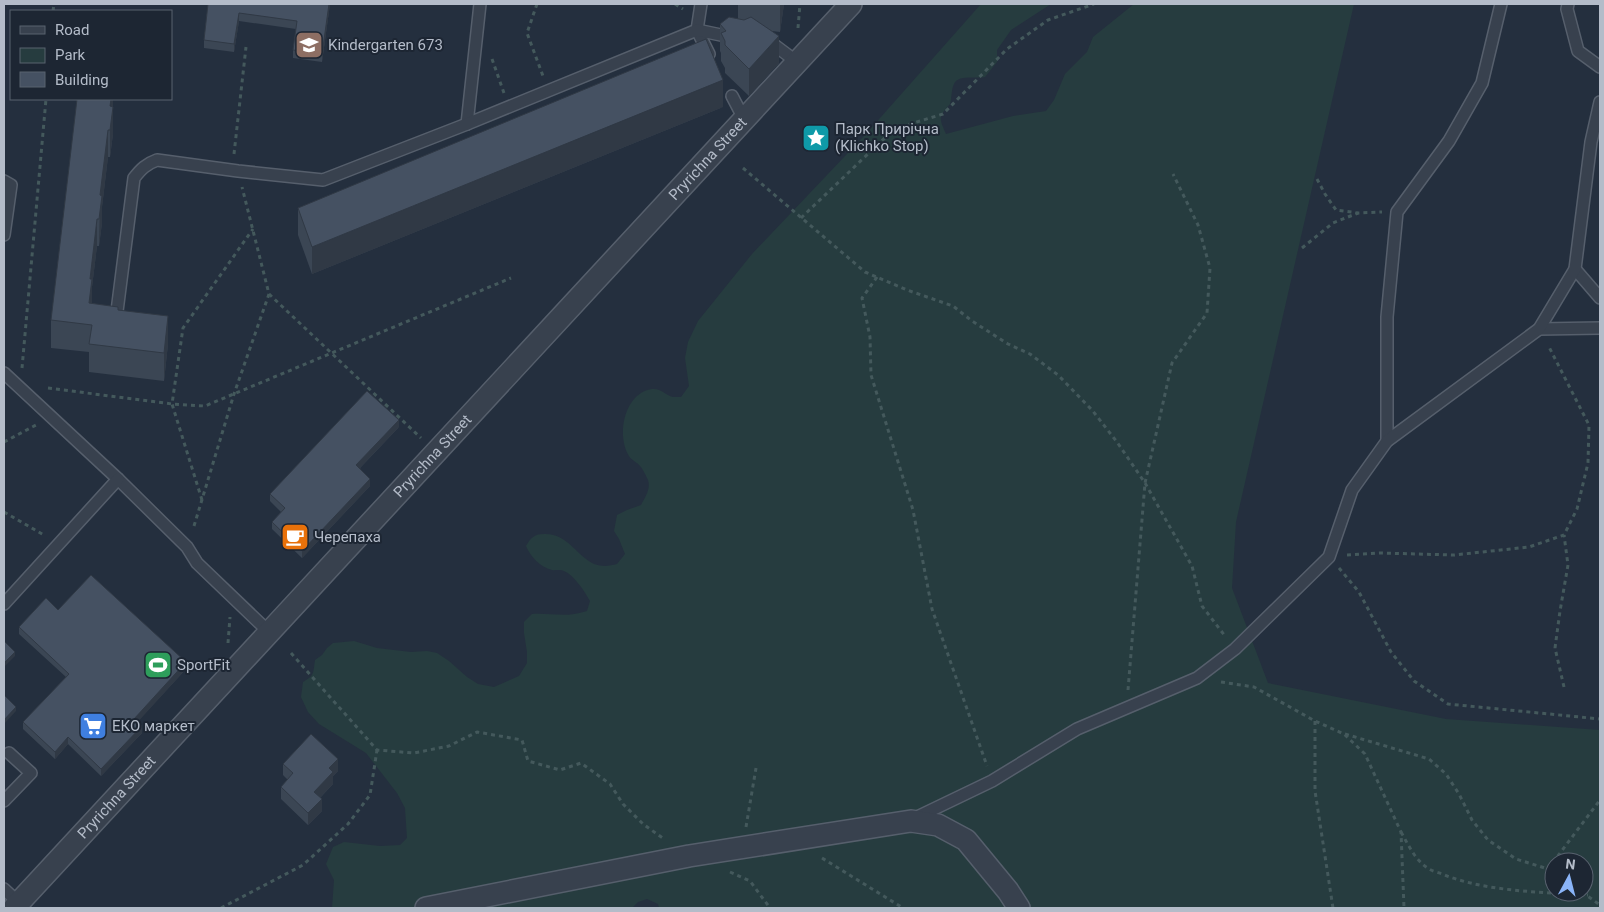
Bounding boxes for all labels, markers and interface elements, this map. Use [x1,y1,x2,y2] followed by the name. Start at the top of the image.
[10,10,172,100] legend
[55,21,89,39] text: Road
[294,30,324,60] school or university icon: Kindergarten 673
[328,36,443,54] place label: Kindergarten 673
[55,46,86,64] text: Park
[55,71,109,89] text: Building
[665,114,750,204] street label: Pryrichna Street
[835,120,939,155] place label: Парк Прирічна (Klichko Stop)
[801,123,831,153] place icon: Парк Прирічна (Klichko Stop)
[390,411,475,501] street label: Pryrichna Street
[280,522,310,552] cafe icon: Черепаха
[314,528,381,546] place label: Черепаха
[143,650,173,680] sports icon: SportFit
[177,656,230,674] place label: SportFit
[78,711,108,741] supermarket icon: ЕКО маркет
[112,717,195,735] place label: ЕКО маркет
[74,752,159,842] street label: Pryrichna Street
[1544,852,1594,902] north arrow
[1565,856,1576,873] text: N

